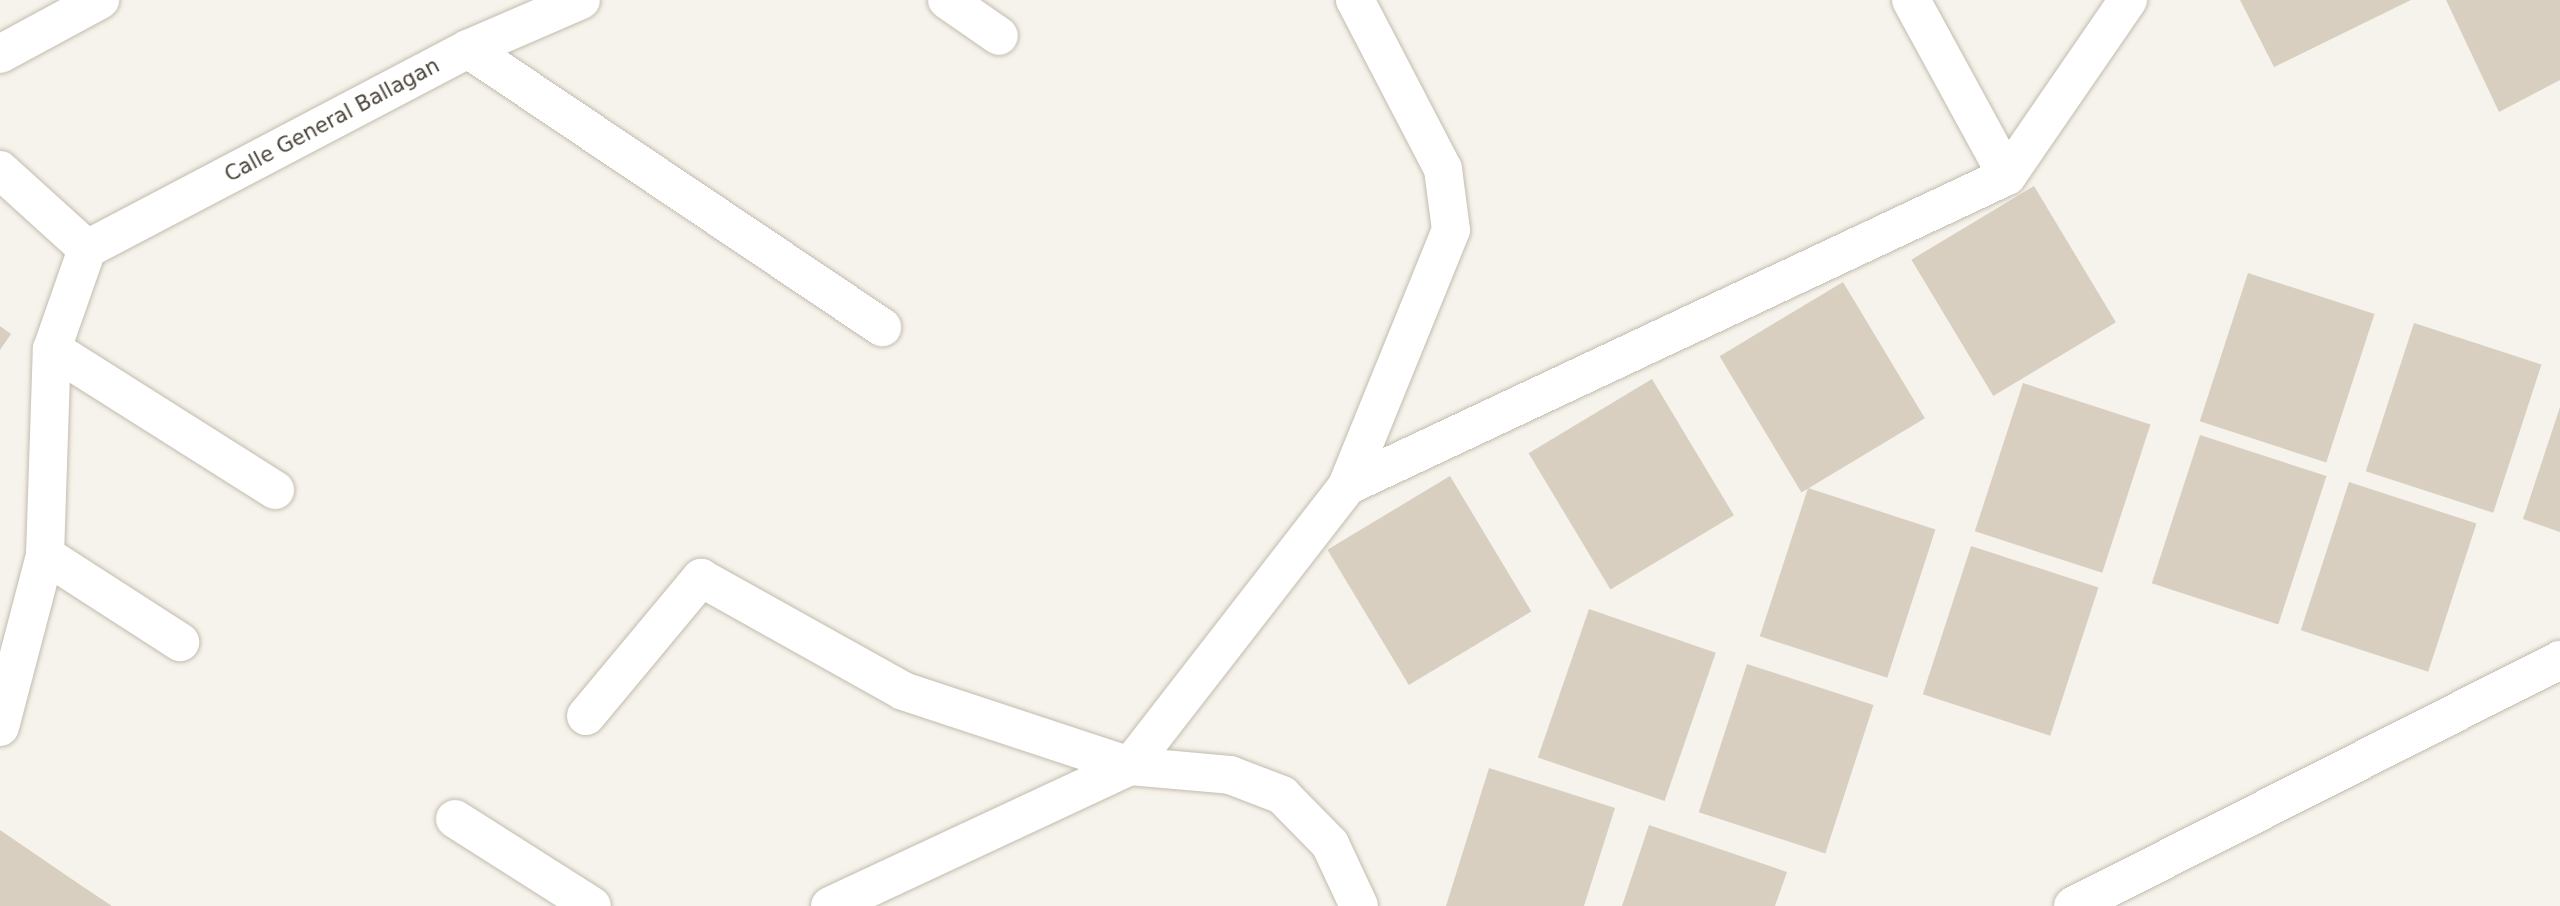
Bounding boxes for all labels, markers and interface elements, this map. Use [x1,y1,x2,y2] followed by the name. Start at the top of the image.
[220,53,444,187] street label: Calle General Ballagan

